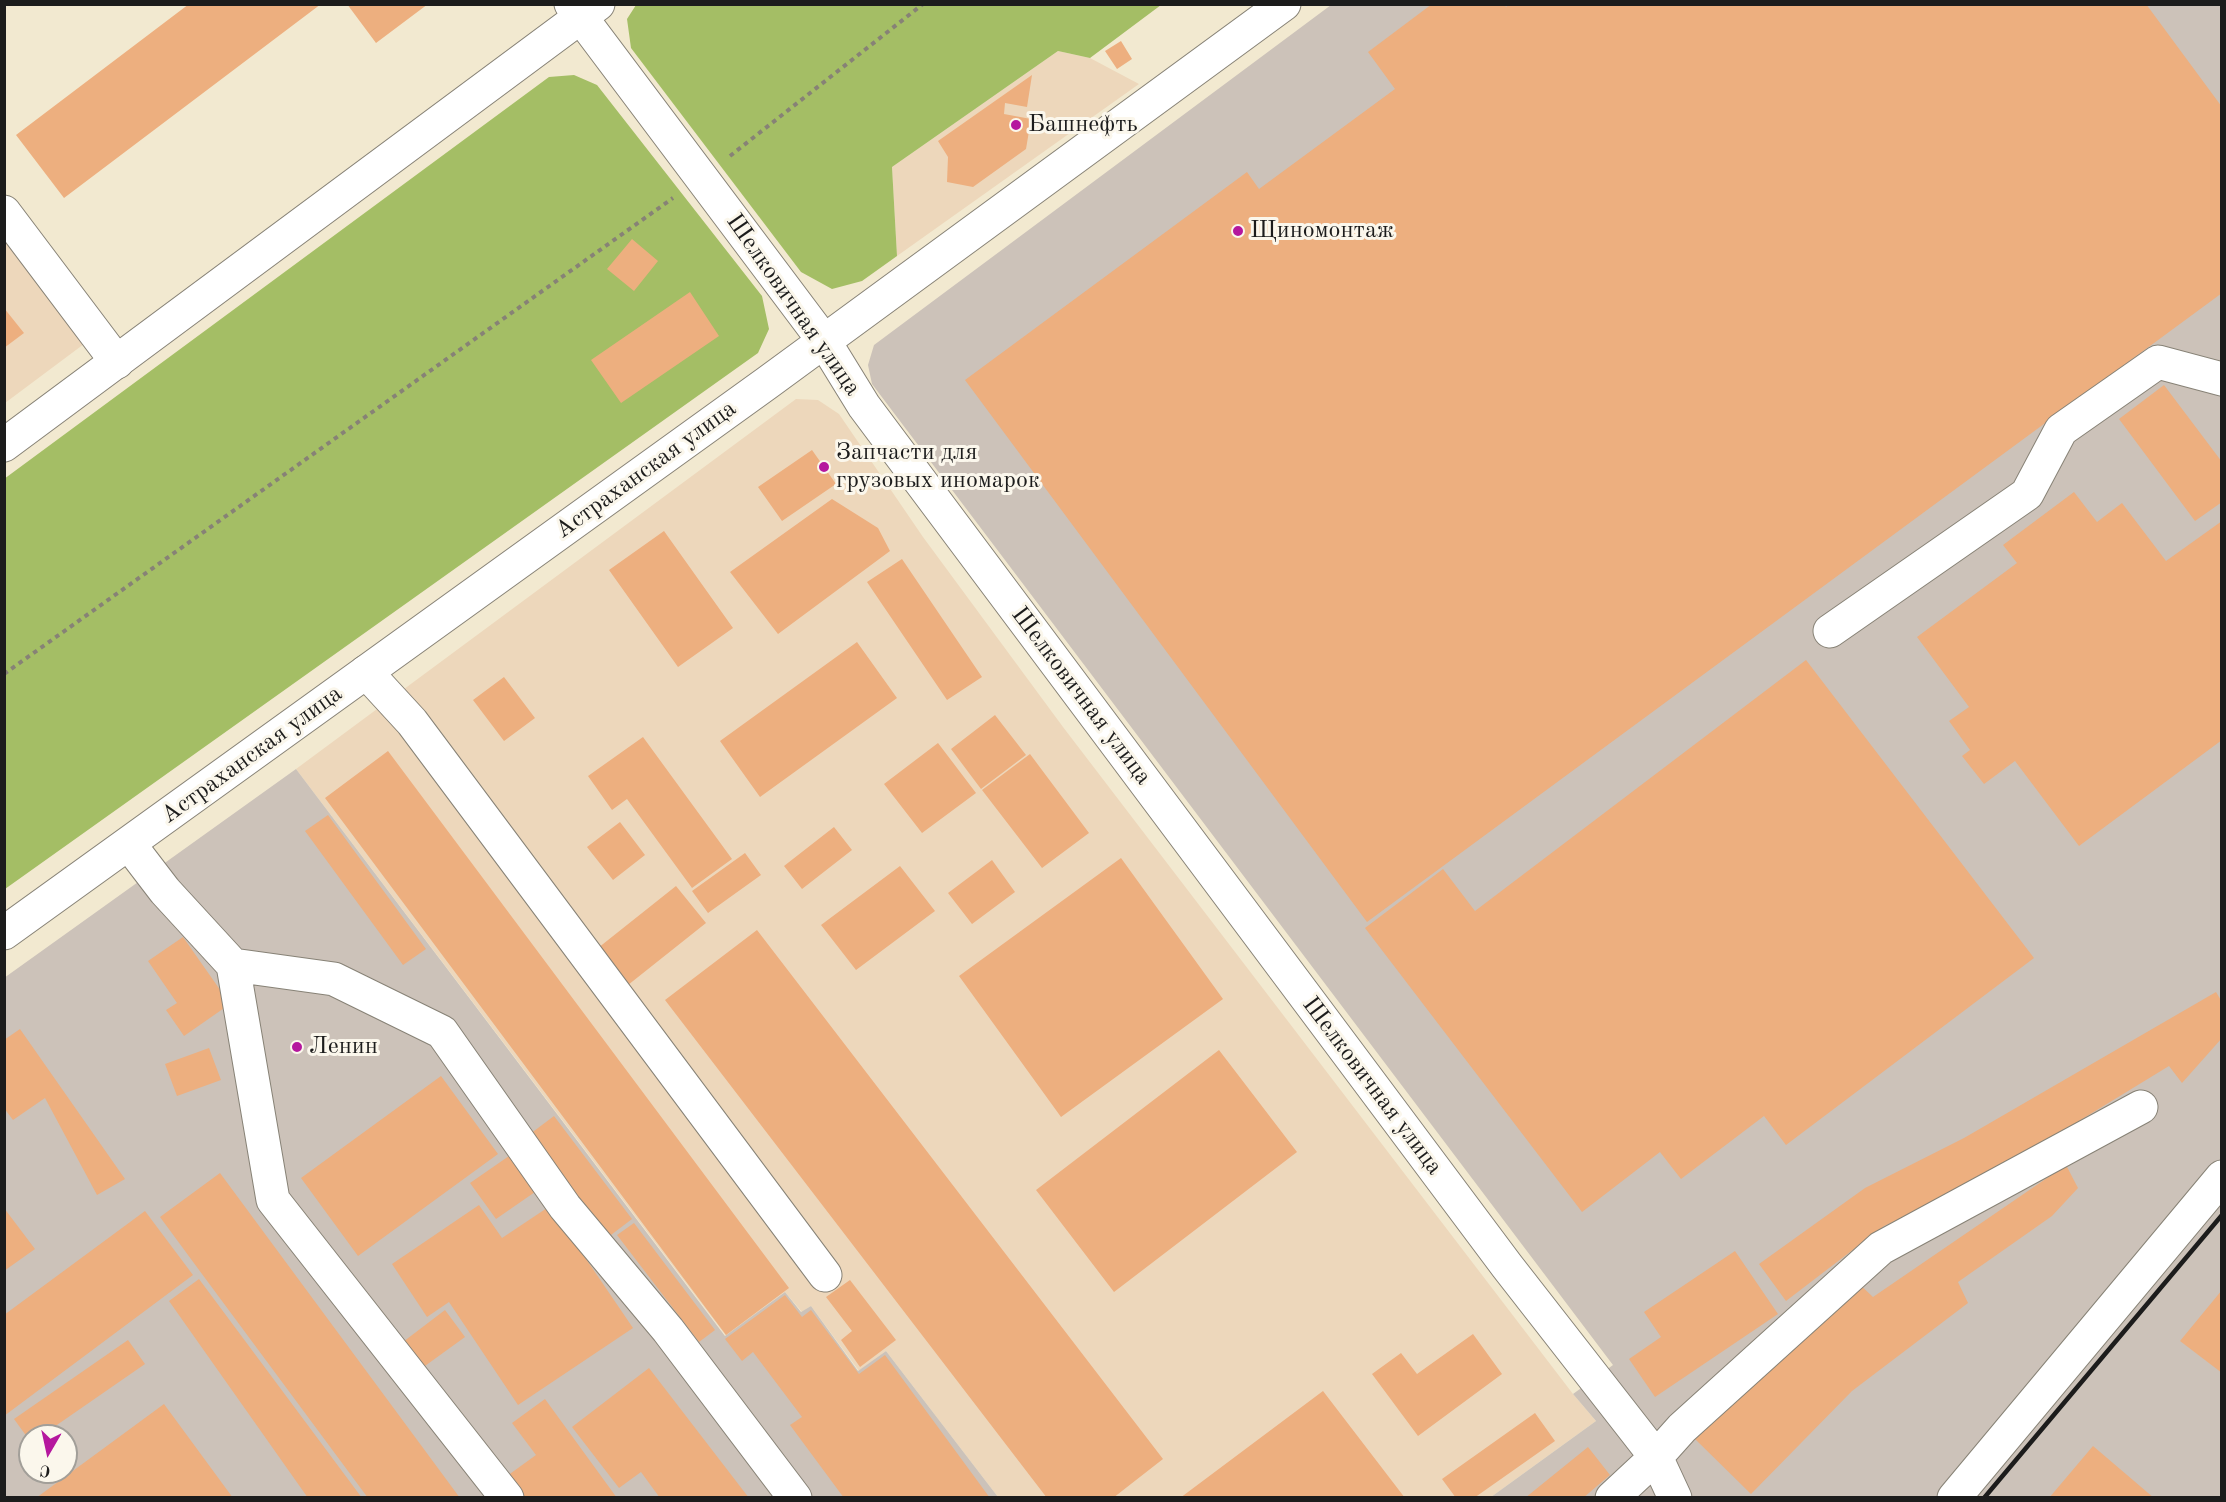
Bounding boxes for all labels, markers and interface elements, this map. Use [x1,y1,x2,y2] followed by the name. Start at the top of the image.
[1028,111,1138,139] place label: Башнефть
[1009,118,1023,132] marker: Башнефть
[719,208,867,402] street label: Шелковичная улица
[1250,217,1394,245] place label: Щиномонтаж
[1231,224,1245,238] marker: Щиномонтаж
[550,395,742,545] street label: Астраханская улица
[836,439,1040,495] place label: Запчасти для грузовых иномарок
[817,460,831,474] marker: Запчасти для грузовых иномарок
[1005,601,1157,791] street label: Шелковичная улица
[156,680,348,830] street label: Астраханская улица
[1296,991,1448,1181] street label: Шелковичная улица
[309,1033,378,1061] place label: Ленин
[290,1040,304,1054] marker: Ленин
[18,1424,78,1484] north arrow
[39,1461,52,1479] text: С

